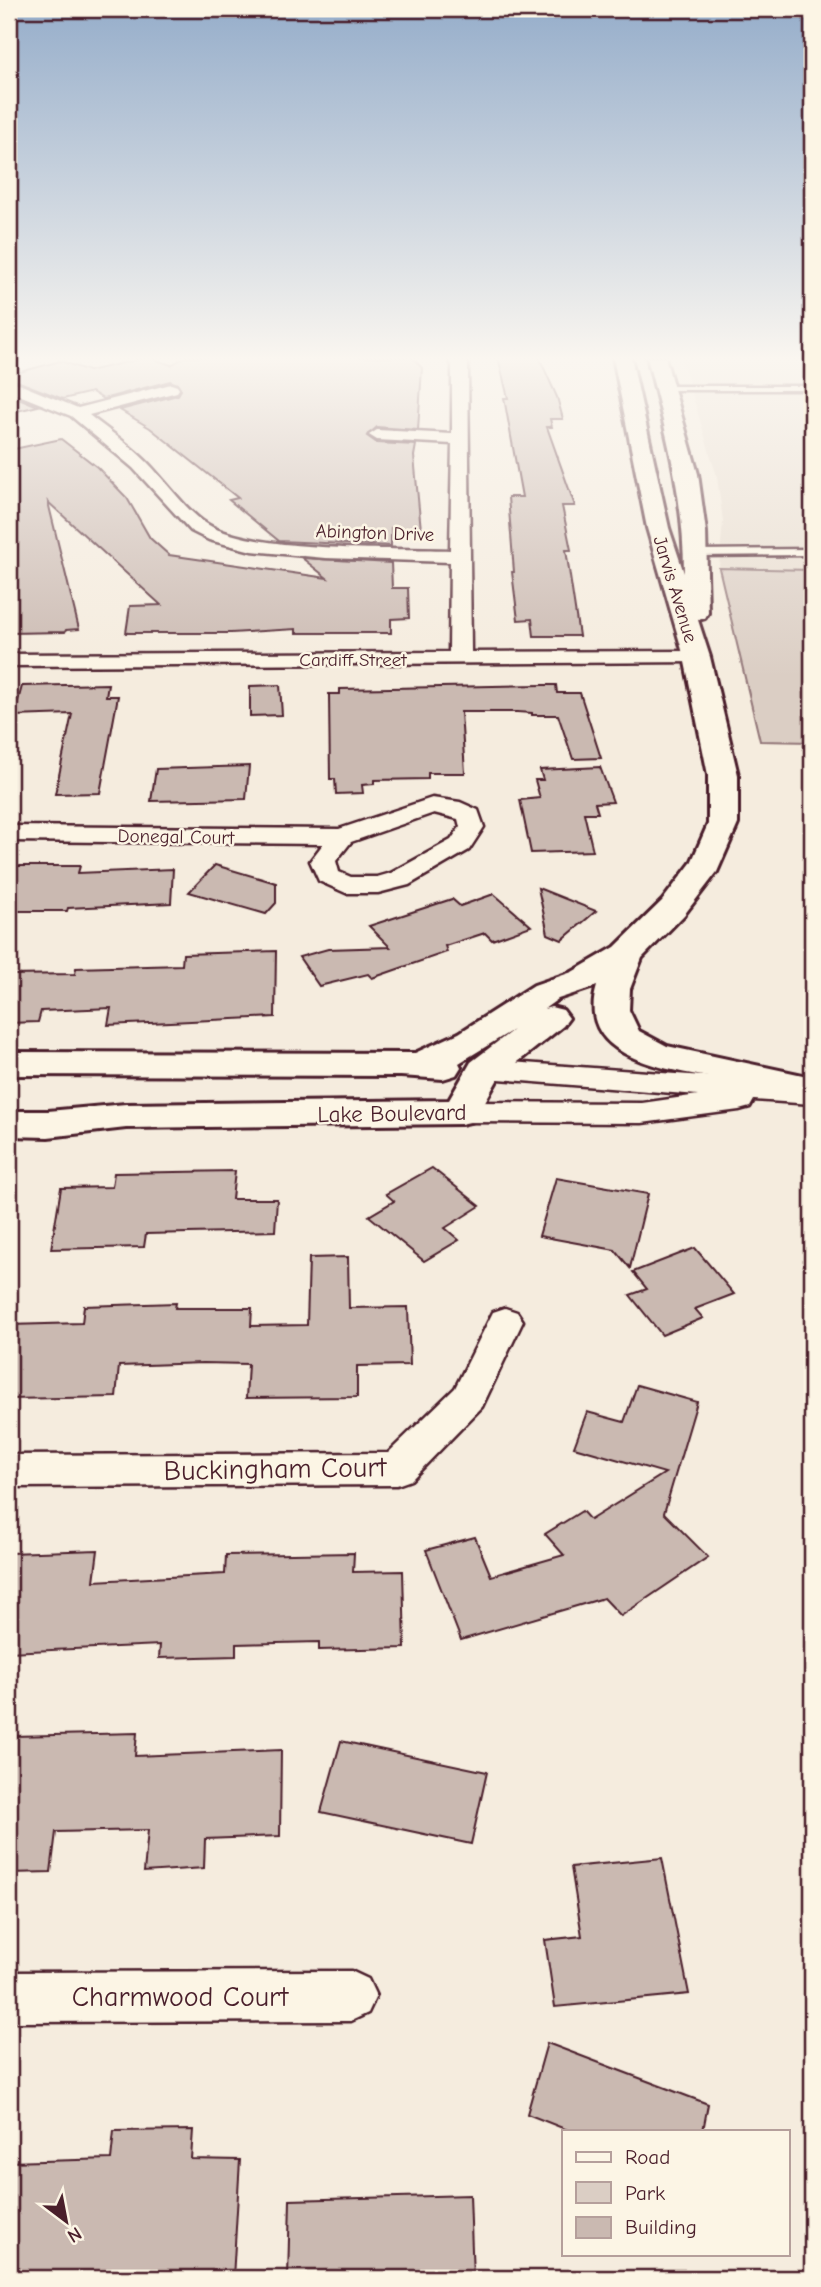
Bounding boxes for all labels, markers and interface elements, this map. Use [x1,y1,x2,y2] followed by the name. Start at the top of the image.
[315,520,435,546] street label: Abington Drive
[648,533,702,645] street label: Jarvis Avenue
[299,649,407,671] street label: Cardiff Street
[117,825,235,849] street label: Donegal Court
[317,1099,467,1128] street label: Lake Boulevard
[163,1451,388,1487] street label: Buckingham Court
[72,1981,289,2013] street label: Charmwood Court
[562,2130,790,2256] legend
[625,2145,670,2169] text: Road
[625,2181,665,2205] text: Park
[32,2186,102,2256] north arrow
[625,2215,697,2239] text: Building
[63,2222,86,2247] text: N

